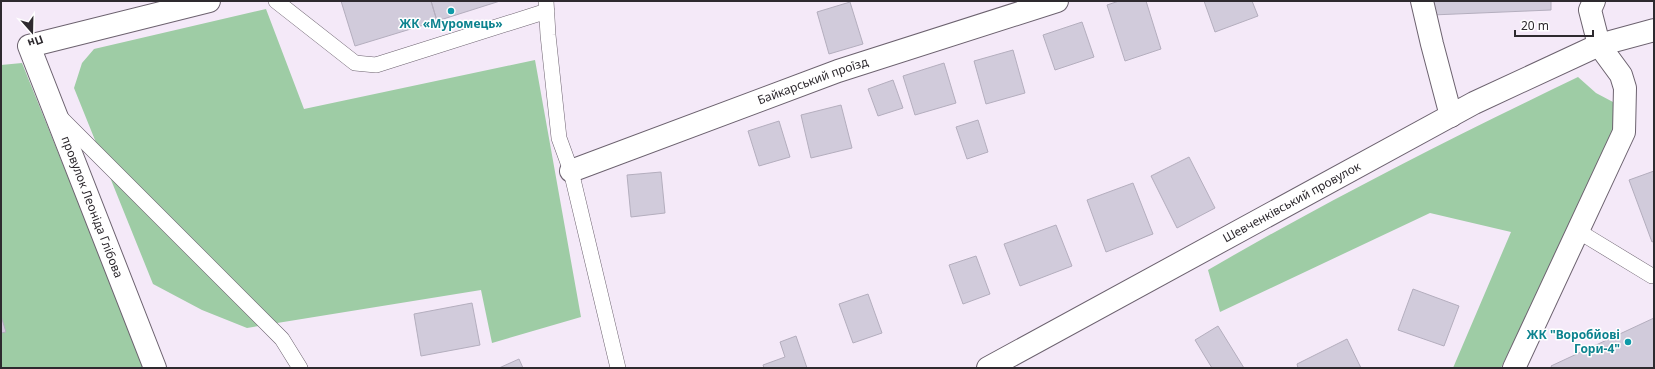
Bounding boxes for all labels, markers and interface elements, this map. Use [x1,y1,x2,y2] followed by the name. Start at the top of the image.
[446,6,456,16] marker: ЖК «Муромець»
[12,12,52,52] north arrow
[1515,12,1593,38] scale bar
[399,15,503,32] place label: ЖК «Муромець»
[1521,17,1549,34] text: 20 m
[26,32,45,52] text: Пн
[755,53,871,108] street label: Байкарський проїзд
[58,133,127,280] street label: провулок Леоніда Глібова
[1220,157,1364,246] street label: Шевченківський провулок
[1527,326,1620,357] place label: ЖК "Воробйові Гори-4"
[1623,337,1633,347] marker: ЖК "Воробйові Гори-4"

